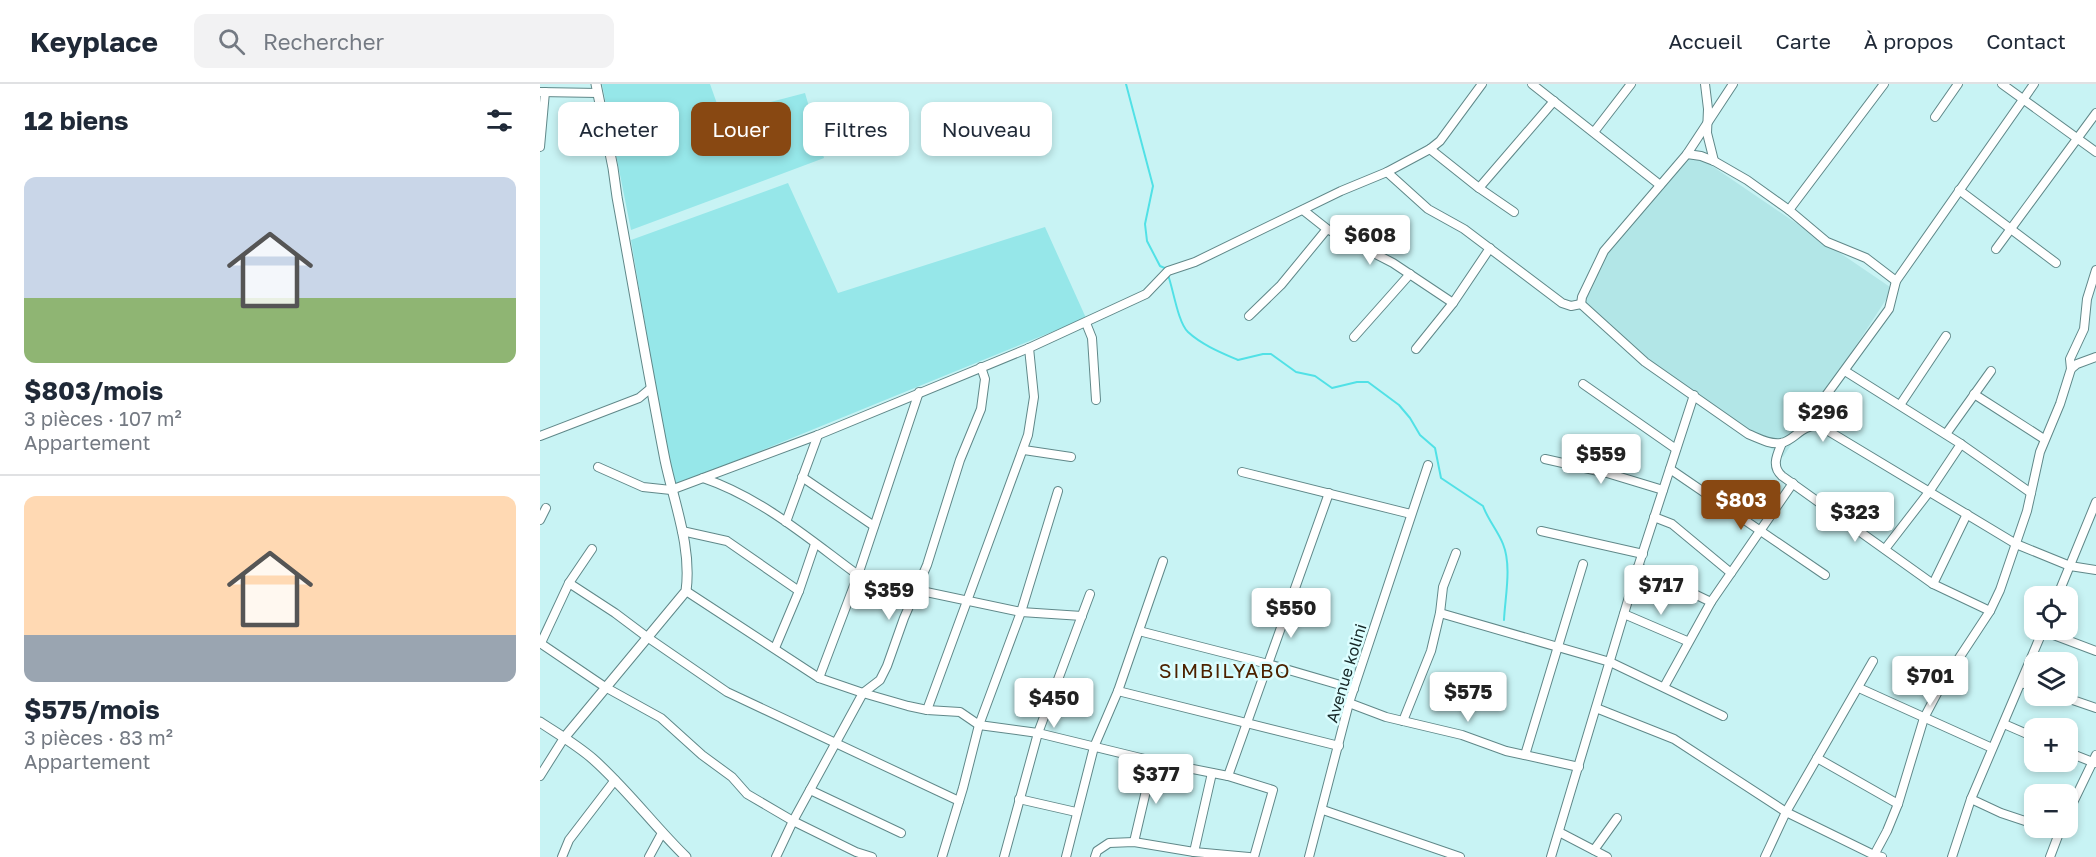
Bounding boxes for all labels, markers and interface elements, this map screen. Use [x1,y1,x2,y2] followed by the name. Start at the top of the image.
[194,14,614,68] search box
[30,25,158,58] text: Keyplace
[215,25,248,58] icon: search
[263,28,384,55] text: Rechercher
[1669,28,1742,54] text: Accueil
[1775,28,1831,54] text: Carte
[1864,28,1953,54] text: À propos
[1986,28,2066,54] text: Contact
[558,102,679,156] chip: Acheter
[691,102,791,156] chip: Louer
[803,102,909,156] chip: Filtres
[921,102,1052,156] chip: Nouveau
[483,104,516,137] icon: filters
[24,105,129,136] text: 12 biens
[1334,215,1406,266] pin: $608
[216,216,324,324] icon: home
[1344,222,1396,246] text: $608
[24,375,163,406] text: $803/mois
[1787,392,1859,443] pin: $296
[1798,399,1849,423] text: $296
[24,406,182,430] text: 3 pièces · 107 m²
[24,430,151,454] text: Appartement
[1565,434,1637,485] pin: $559
[1576,441,1626,465] text: $559
[1705,480,1777,531] pin: $803
[1715,487,1767,511] text: $803
[1819,492,1891,543] pin: $323
[1830,499,1880,523] text: $323
[216,535,324,643] icon: home
[1625,565,1697,616] pin: $717
[853,570,925,621] pin: $359
[1638,572,1684,596] text: $717
[864,577,914,601] text: $359
[2024,586,2078,838] map controls
[2024,586,2078,640] button: locate
[1255,588,1327,639] pin: $550
[1266,595,1316,619] text: $550
[1321,621,1371,725] street label: Avenue kolini
[2024,652,2078,706] button: layers
[1894,656,1966,707] pin: $701
[1159,658,1291,682] district label: SIMBILYABO
[1906,663,1954,687] text: $701
[1432,672,1504,723] pin: $575
[1018,678,1090,729] pin: $450
[1444,679,1492,703] text: $575
[1028,685,1080,709] text: $450
[24,694,160,725] text: $575/mois
[2024,718,2078,772] button: +
[24,725,173,749] text: 3 pièces · 83 m²
[24,749,151,773] text: Appartement
[1120,754,1192,805] pin: $377
[1132,761,1180,785] text: $377
[2024,784,2078,838] button: −

